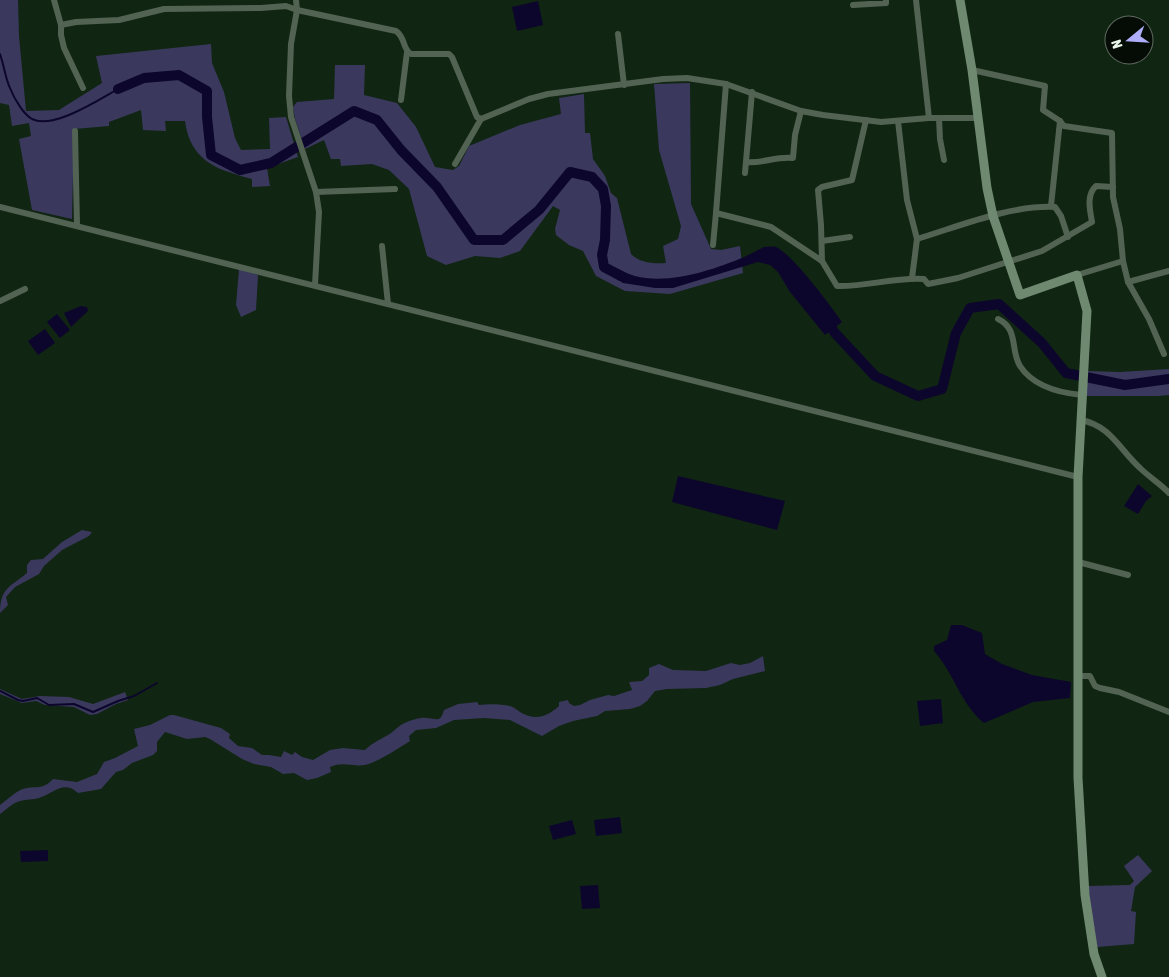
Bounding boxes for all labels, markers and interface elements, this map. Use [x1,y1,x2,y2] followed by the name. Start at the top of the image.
[1104,15,1154,65] north arrow
[1108,38,1126,50] text: N

